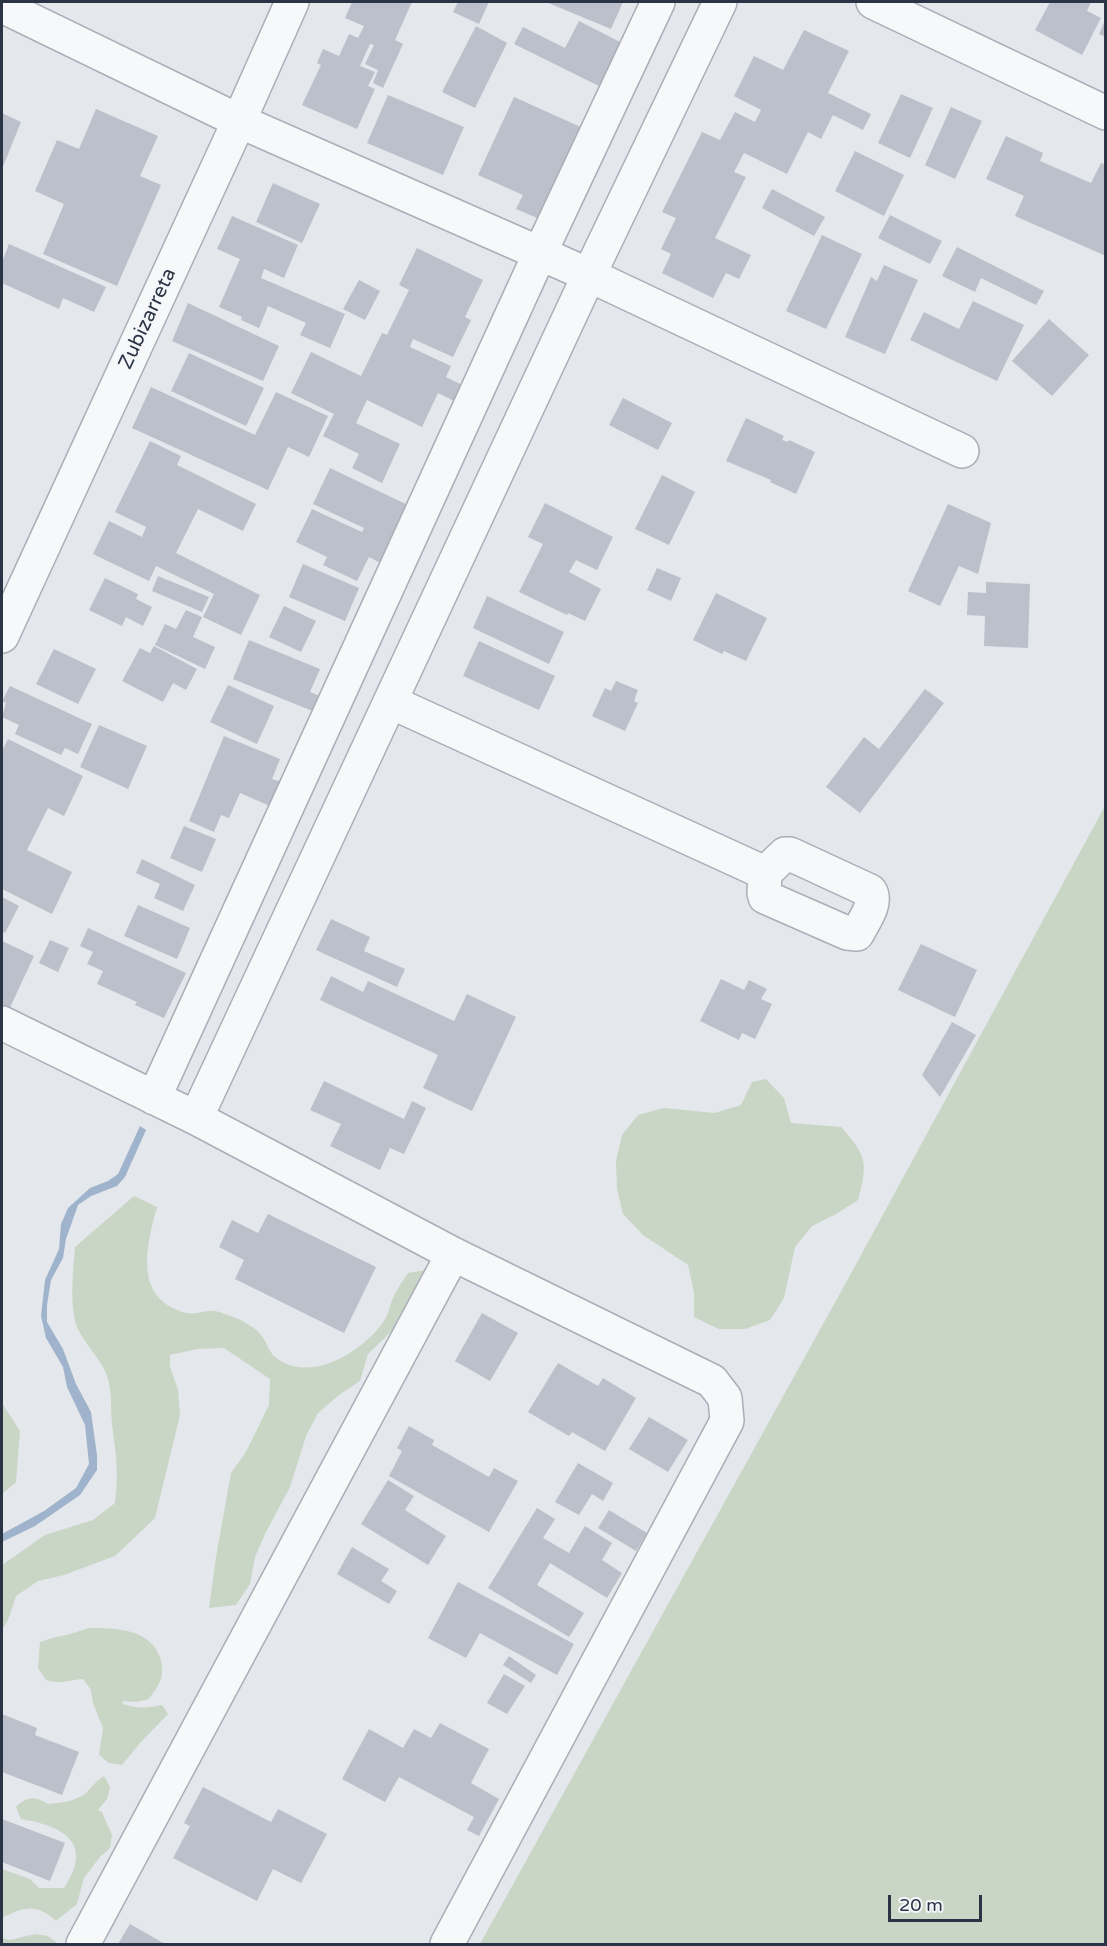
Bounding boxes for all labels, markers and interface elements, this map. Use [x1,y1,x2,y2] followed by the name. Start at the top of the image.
[114,265,182,373] street label: Zubizarreta
[891,1883,986,1921] scale bar
[899,1894,943,1916] text: 20 m

